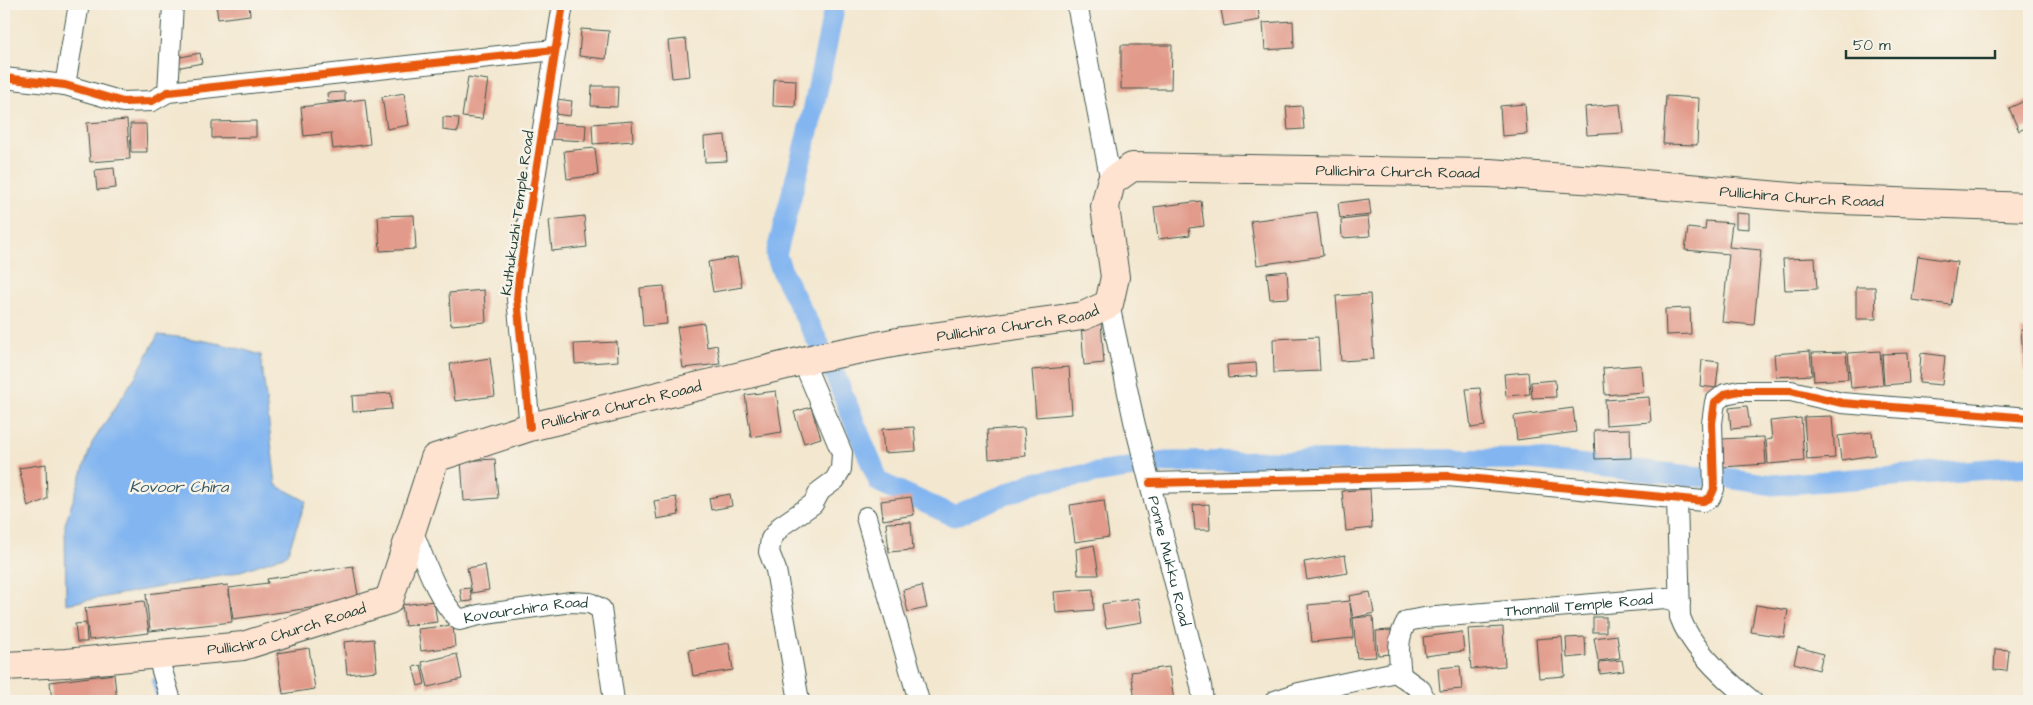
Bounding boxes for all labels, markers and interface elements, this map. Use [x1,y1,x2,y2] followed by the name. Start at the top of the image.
[1846,28,1994,60] scale bar
[1853,35,1891,56] text: 50 m
[496,129,540,297] street label: Kuthukuzhi Temple Road
[1315,160,1480,184] street label: Pullichira Church Roaad
[1719,181,1884,213] street label: Pullichira Church Roaad
[935,300,1103,347] street label: Pullichira Church Roaad
[539,376,704,435] street label: Pullichira Church Roaad
[130,476,229,498] water label: Kovoor Chira
[1142,494,1196,629] street label: Ponne Mukku Road
[1503,589,1654,622] street label: Thonnalil Temple Road
[462,592,589,629] street label: Kovourchira Road
[206,598,369,660] street label: Pullichira Church Roaad

